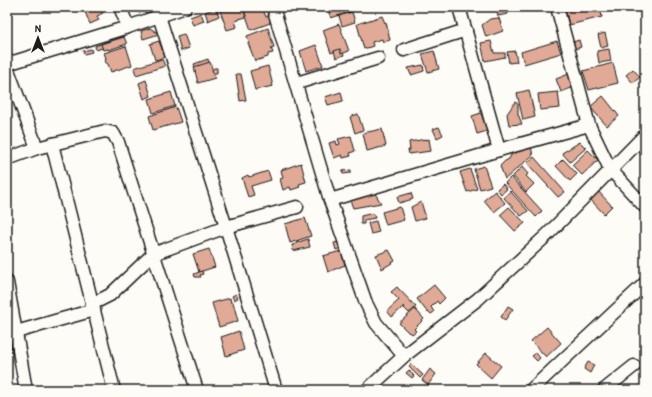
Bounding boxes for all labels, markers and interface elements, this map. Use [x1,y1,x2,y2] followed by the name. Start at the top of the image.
[18,18,58,58] north arrow
[35,21,41,35] text: N

